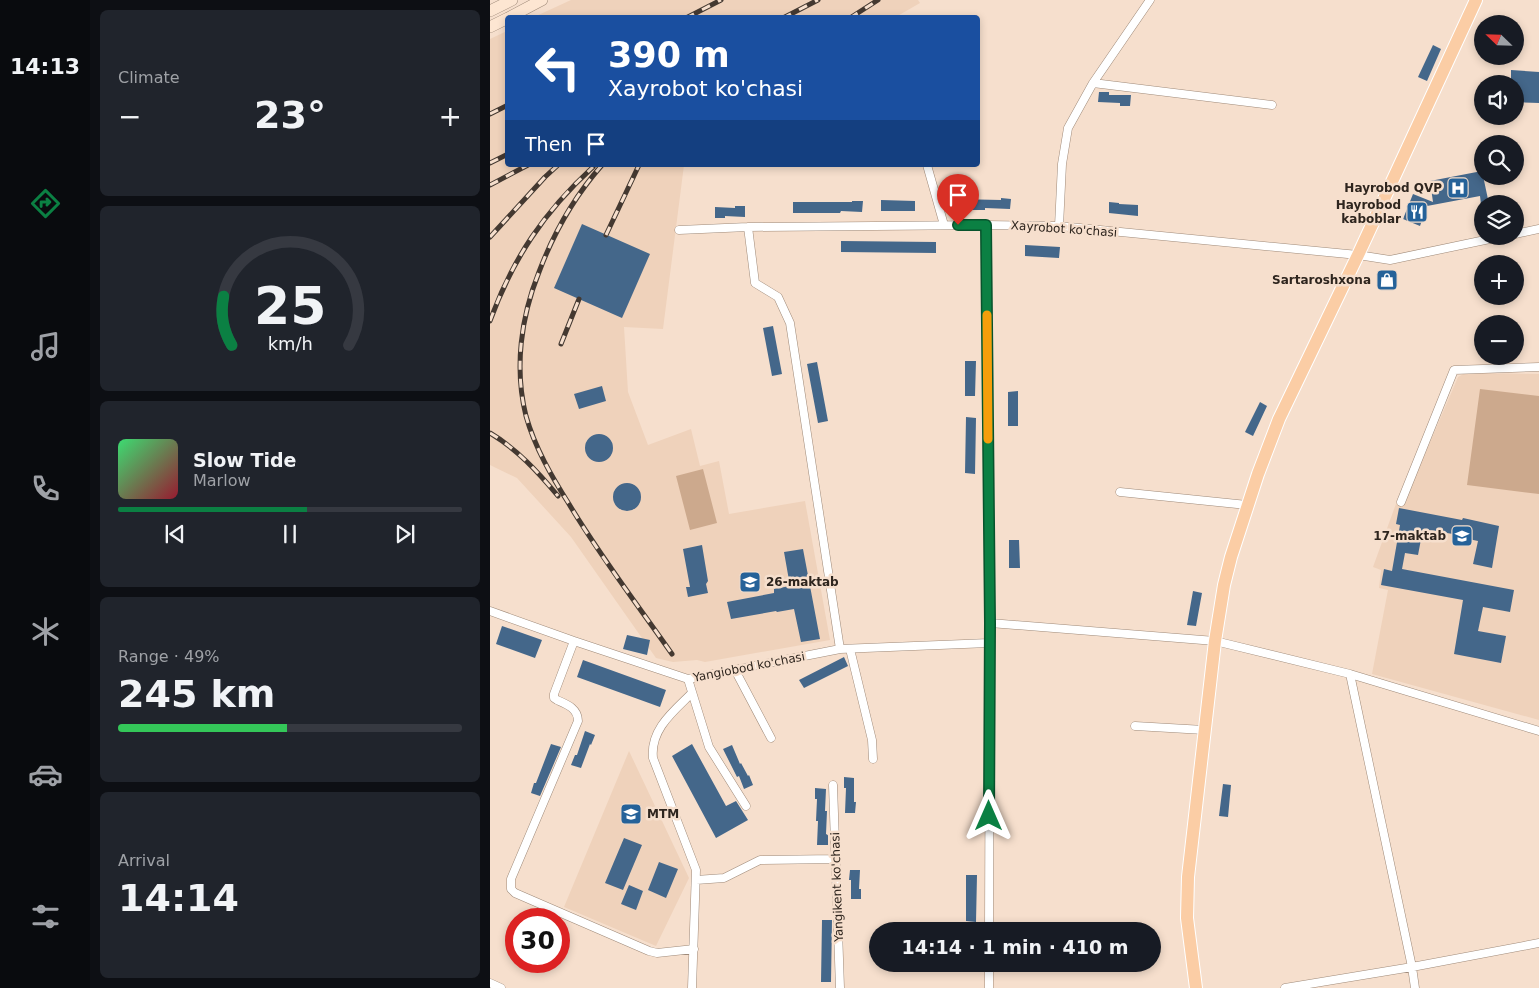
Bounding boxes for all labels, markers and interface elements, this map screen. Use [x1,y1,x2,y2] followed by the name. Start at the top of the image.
[1474,15,1524,65] north arrow
[1474,15,1524,365] map controls
[525,35,590,100] icon: left
[608,35,730,75] text: 390 m
[10,54,80,79] text: 14:13
[118,68,180,87] text: Climate
[1474,75,1524,125] button: sound
[608,76,803,101] text: Xayrobot ko'chasi
[254,93,326,137] text: 23°
[118,100,141,133] text: −
[439,100,462,133] text: +
[582,130,610,158] icon: arrive
[525,133,572,155] text: Then
[1474,135,1524,185] button: search
[937,174,979,225] pin
[1446,176,1470,200] hospital icon: Hayrobod QVP
[944,181,972,209] icon: arrive
[1344,181,1442,195] place label: Hayrobod QVP
[28,186,63,221] icon: directions
[1474,195,1524,245] button: layers
[1336,198,1401,226] place label: Hayrobod kaboblar
[1405,200,1429,224] restaurant icon: Hayrobod kaboblar
[1010,218,1118,240] street label: Xayrobot ko'chasi
[1474,255,1524,305] button: +
[1375,268,1399,292] shop icon: Sartaroshxona
[1272,273,1371,287] place label: Sartaroshxona
[254,276,326,336] text: 25
[1474,315,1524,365] button: −
[28,329,63,364] icon: music
[267,333,313,354] text: km/h
[193,449,296,471] text: Slow Tide
[28,471,63,506] icon: phone
[193,471,251,490] text: Marlow
[161,520,189,548] icon: previous
[276,520,304,548] icon: pause
[391,520,419,548] icon: next
[1450,524,1474,548] school or university icon: 17-maktab
[1373,529,1446,543] place label: 17-maktab
[738,570,762,594] school or university icon: 26-maktab
[766,575,839,589] place label: 26-maktab
[28,614,63,649] icon: climate
[118,647,220,666] text: Range · 49%
[691,649,806,685] street label: Yangiobod ko'chasi
[118,672,275,716] text: 245 km
[28,757,63,792] icon: car
[962,789,1014,841] position arrow
[619,802,643,826] school or university icon: MTM
[647,807,679,821] place label: MTM
[828,832,846,943] street label: Yangikent ko'chasi
[118,851,170,870] text: Arrival
[118,876,239,920] text: 14:14
[28,899,63,934] icon: filters
[505,908,570,973] speed limit sign: 30
[901,936,1129,958] text: 14:14 · 1 min · 410 m

